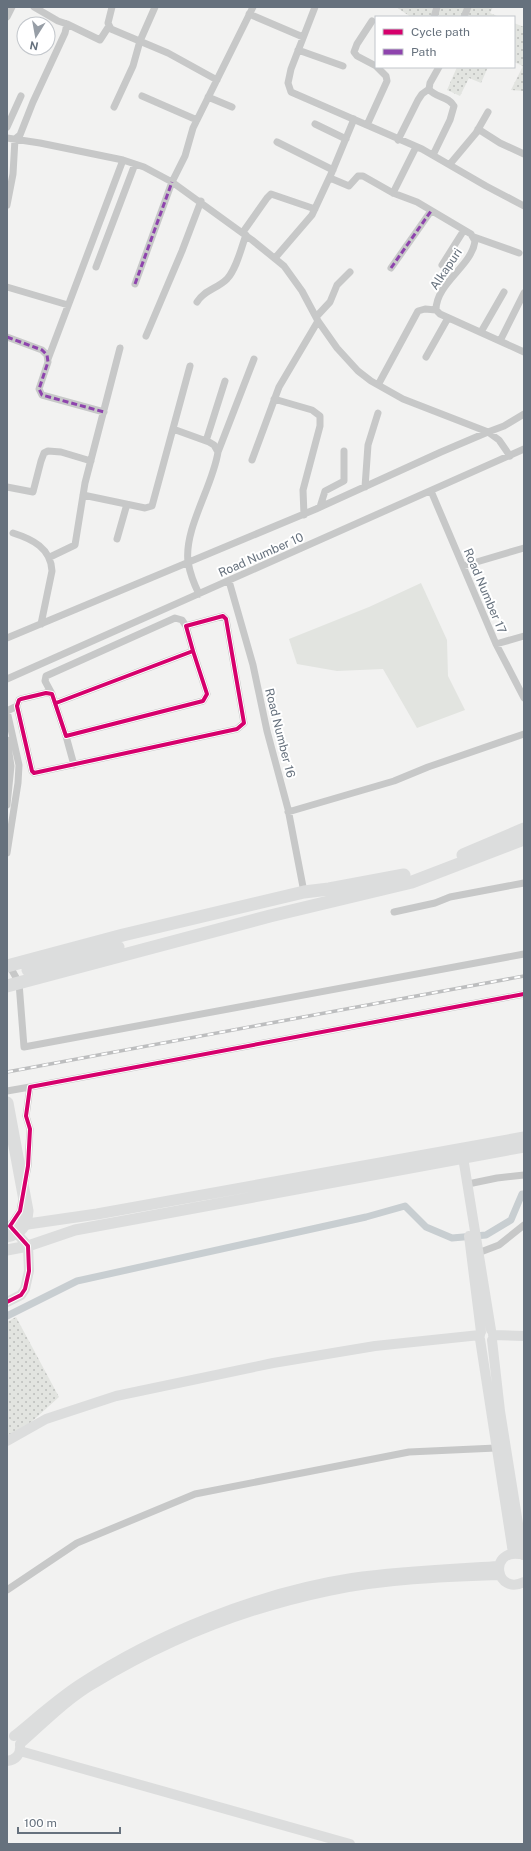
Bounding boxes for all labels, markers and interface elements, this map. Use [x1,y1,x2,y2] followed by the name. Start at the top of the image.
[16,16,56,56] north arrow
[375,16,515,68] legend
[411,25,470,39] text: Cycle path
[29,39,39,53] text: N
[411,45,437,59] text: Path
[427,246,465,292] street label: Alkapuri
[216,530,306,580] street label: Road Number 10
[461,546,509,636] street label: Road Number 17
[262,687,298,779] street label: Road Number 16
[18,1809,120,1835] scale bar
[24,1816,57,1830] text: 100 m

